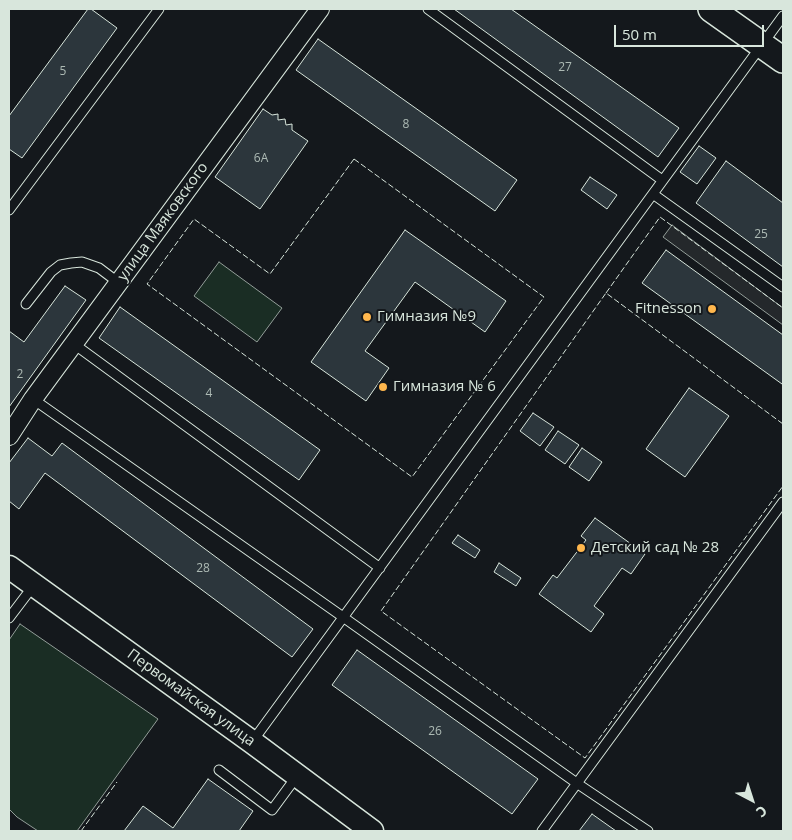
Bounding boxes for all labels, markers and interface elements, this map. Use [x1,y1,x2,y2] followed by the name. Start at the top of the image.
[617,15,767,47] scale bar
[622,24,657,44] text: 50 m
[558,61,572,75] house number: 27
[60,65,66,79] house number: 5
[403,118,409,132] house number: 8
[254,152,268,166] house number: 6А
[114,159,212,285] street label: улица Маяковского
[754,228,768,242] house number: 25
[635,300,702,318] place label: Fitnesson
[706,303,718,315] marker: Fitnesson
[377,308,476,326] place label: Гимназия №9
[361,311,373,323] marker: Гимназия №9
[17,368,23,382] house number: 2
[393,378,496,396] place label: Гимназия № 6
[377,381,389,393] marker: Гимназия № 6
[206,387,212,401] house number: 4
[591,539,719,557] place label: Детский сад № 28
[575,542,587,554] marker: Детский сад № 28
[196,562,210,576] house number: 28
[123,646,259,750] street label: Первомайская улица
[428,725,442,739] house number: 26
[727,775,777,825] north arrow
[752,802,771,822] text: С

